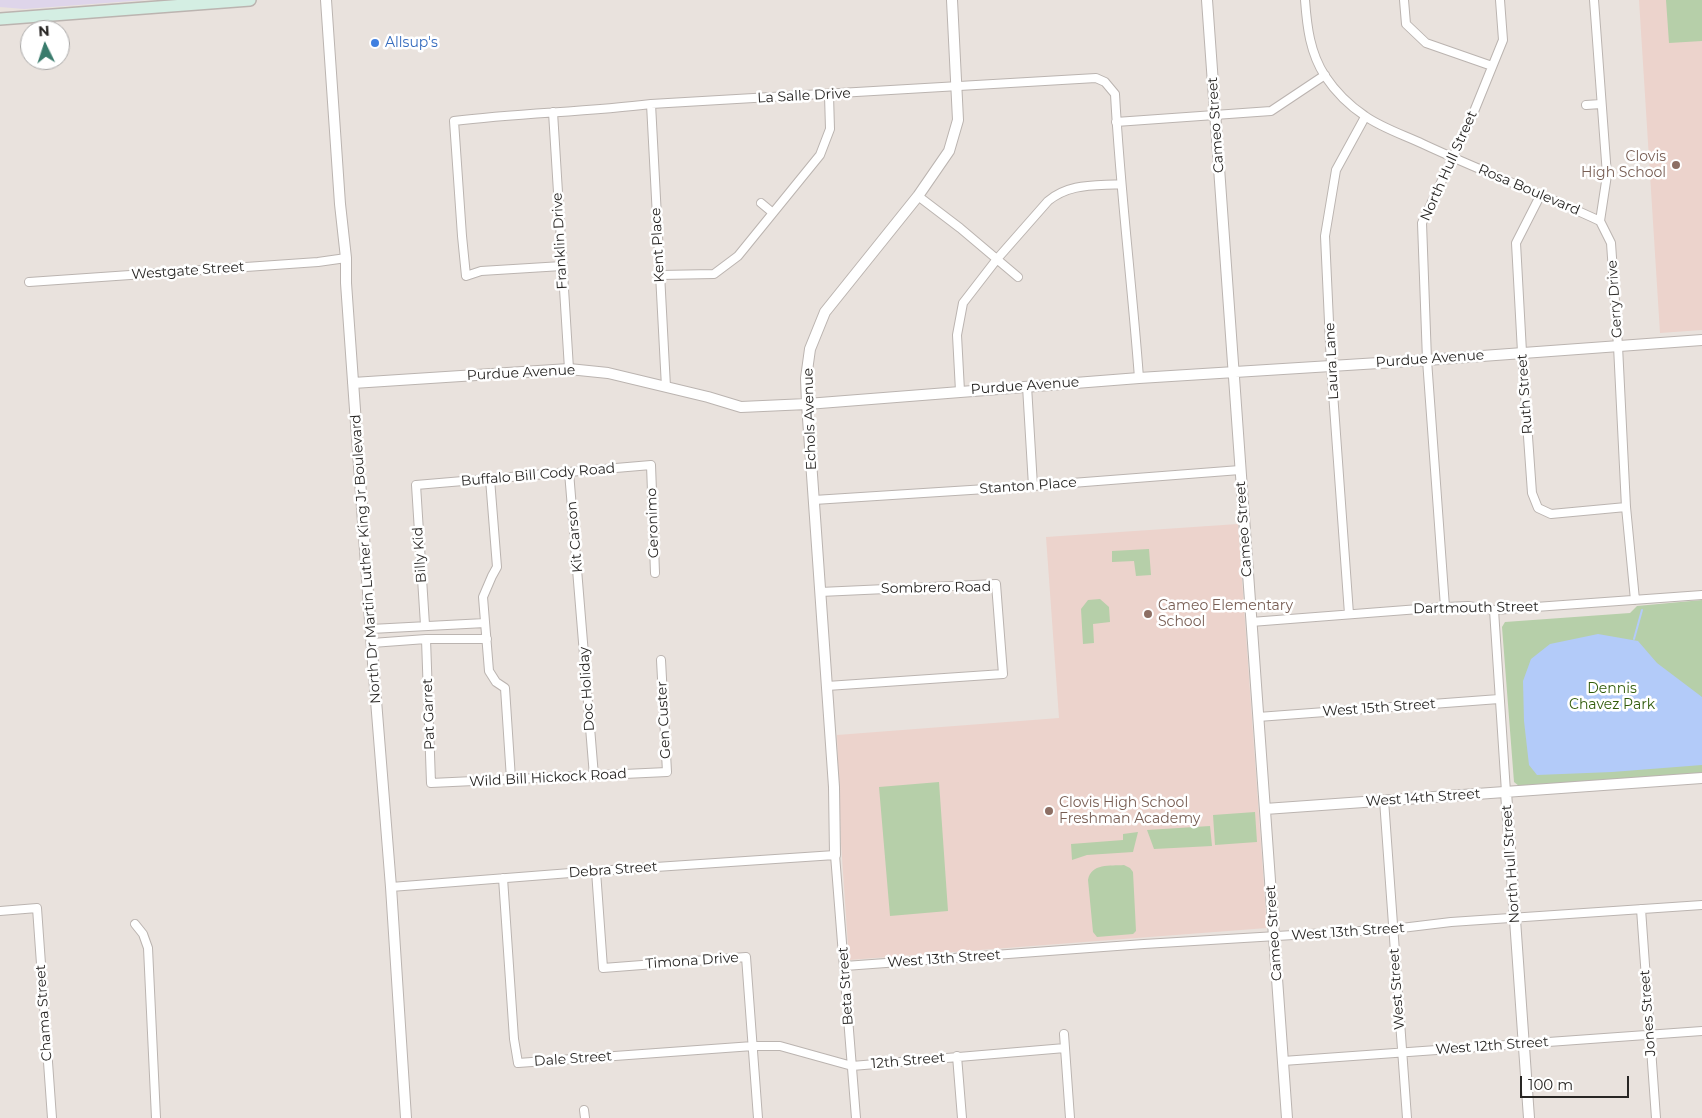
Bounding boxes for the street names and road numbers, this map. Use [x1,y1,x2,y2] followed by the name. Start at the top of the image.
[1204,76,1228,174] street label: Cameo Street
[757,85,851,107] street label: La Salle Drive
[1417,108,1481,224] street label: North Hull Street
[1476,161,1582,219] street label: Rosa Boulevard
[549,192,571,290] street label: Franklin Drive
[648,207,668,283] street label: Kent Place
[131,259,245,283] street label: Westgate Street
[1604,259,1626,339] street label: Gerry Drive
[1322,322,1342,400] street label: Laura Lane
[1375,347,1485,371] street label: Purdue Avenue
[1514,353,1536,435] street label: Ruth Street
[466,362,576,384] street label: Purdue Avenue
[800,368,820,470] street label: Echols Avenue
[970,374,1080,398] street label: Purdue Avenue
[347,414,385,704] street label: North Dr Martin Luther King Jr Boulevard
[460,460,616,490] street label: Buffalo Bill Cody Road
[979,474,1077,498] street label: Stanton Place
[1232,480,1256,578] street label: Cameo Street
[643,488,663,558] street label: Geronimo
[564,501,586,573] street label: Kit Carson
[410,526,430,584] street label: Billy Kid
[881,579,991,597] street label: Sombrero Road
[1413,599,1539,617] street label: Dartmouth Street
[576,646,598,732] street label: Doc Holiday
[419,678,439,750] street label: Pat Garret
[654,681,674,759] street label: Gen Custer
[1322,696,1436,720] street label: West 15th Street
[469,765,627,791] street label: Wild Bill Hickock Road
[1365,786,1481,810] street label: West 14th Street
[1498,804,1524,924] street label: North Hull Street
[568,859,658,881] street label: Debra Street
[1262,884,1286,982] street label: Cameo Street
[1291,920,1405,944] street label: West 13th Street
[835,946,857,1026] street label: Beta Street
[887,947,1001,971] street label: West 13th Street
[1386,948,1408,1030] street label: West Street
[645,949,739,973] street label: Timona Drive
[32,964,56,1062] street label: Chama Street
[1637,969,1659,1057] street label: Jones Street
[1435,1034,1549,1058] street label: West 12th Street
[533,1048,613,1070] street label: Dale Street
[870,1049,946,1073] street label: 12th Street

